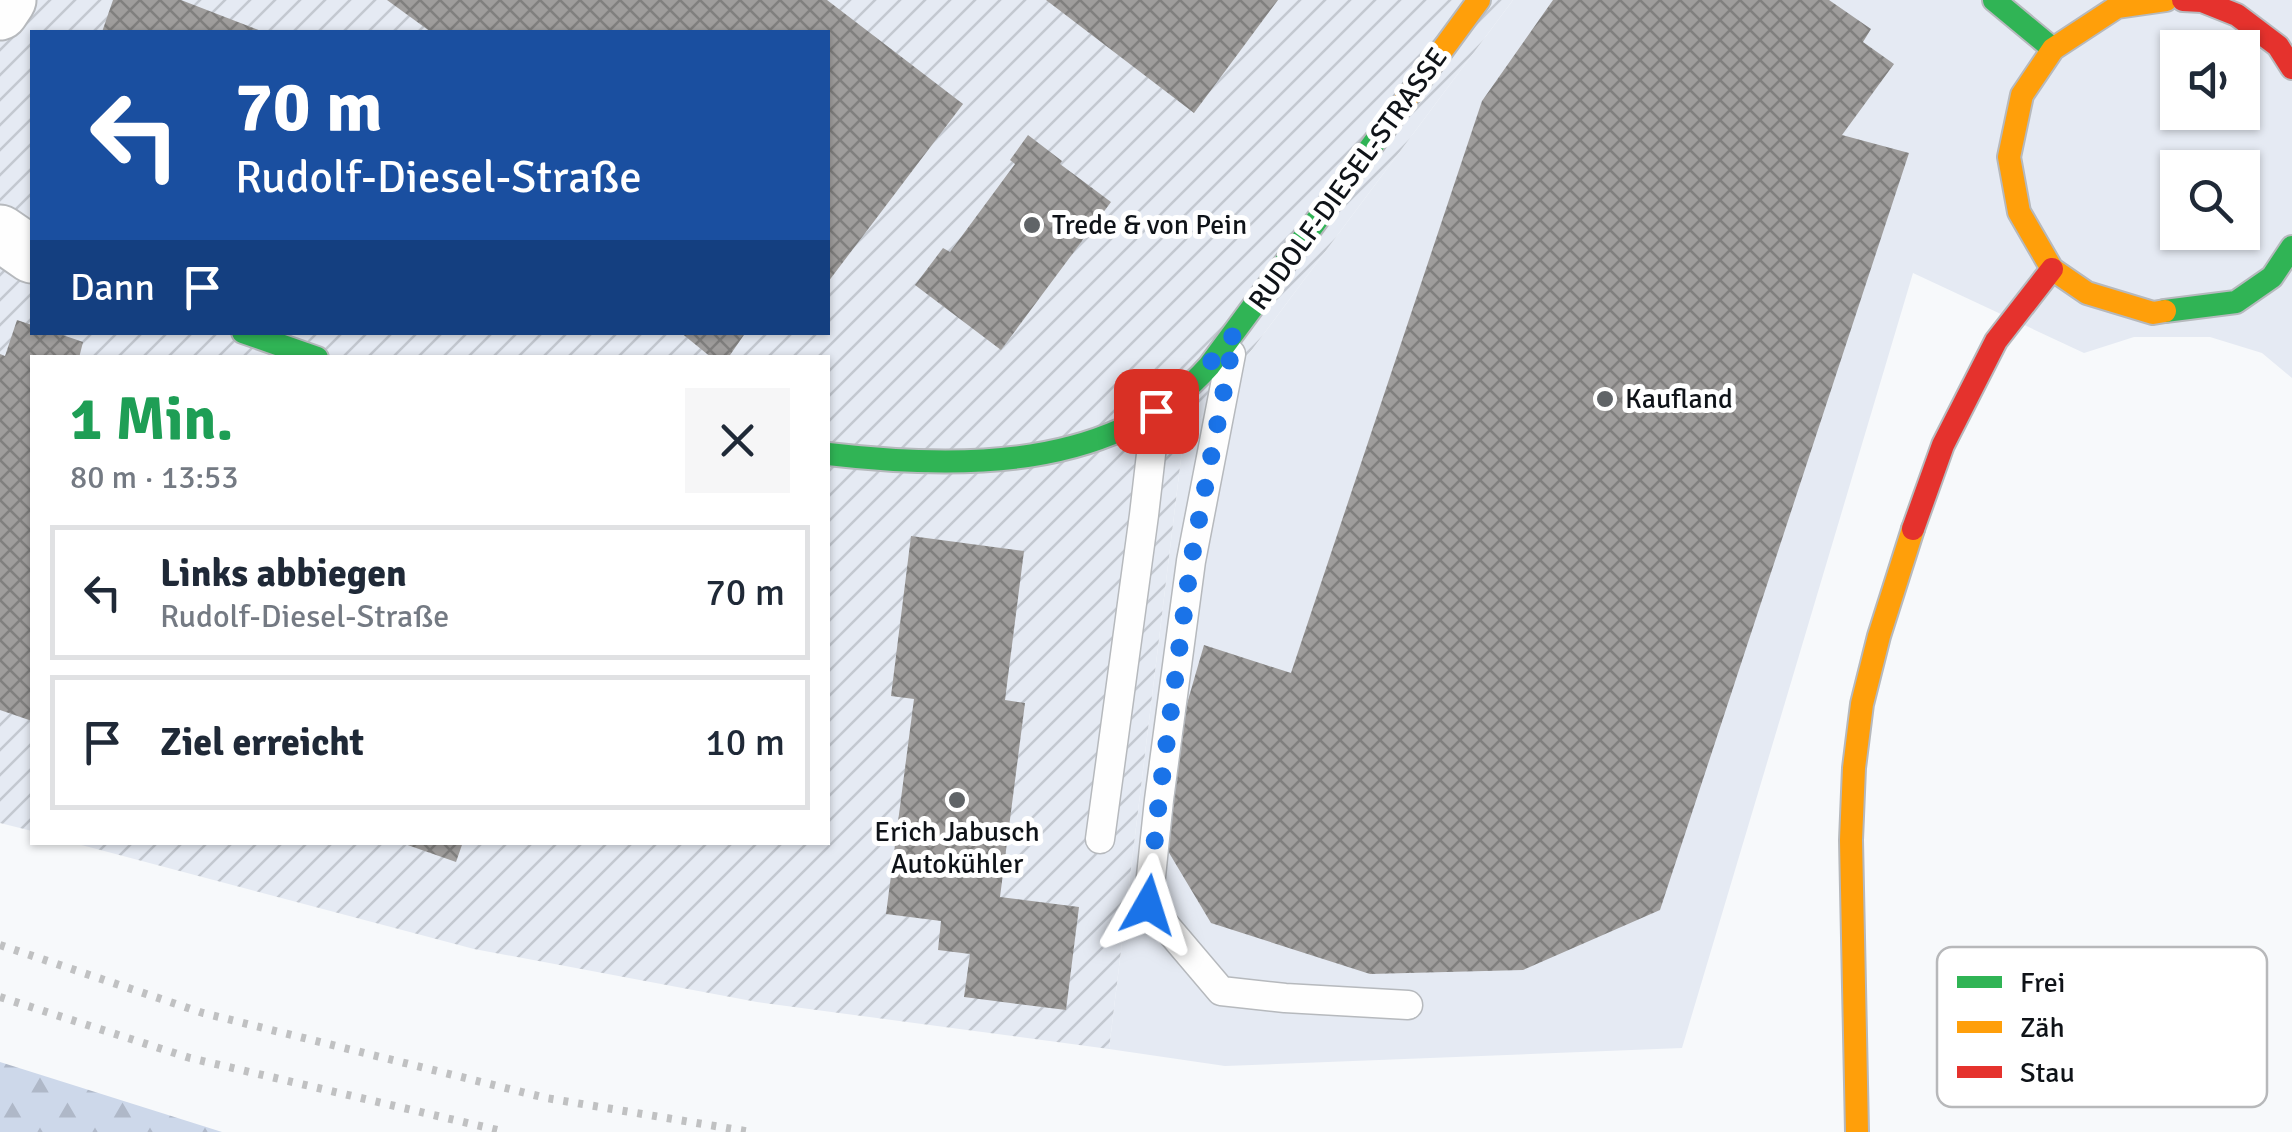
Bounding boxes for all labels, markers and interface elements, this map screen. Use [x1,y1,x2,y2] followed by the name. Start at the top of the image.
[2160,30,2260,250] map controls
[2160,30,2260,130] button: sound
[1241,41,1455,317] street label: RUDOLF-DIESEL-STRASSE
[235,64,383,150] text: 70 m
[70,70,200,200] icon: left
[235,150,642,205] text: Rudolf-Diesel-Straße
[2160,150,2260,250] button: search
[1052,208,1247,242] place label: Trede & von Pein
[1021,214,1043,236] marker: Trede & von Pein
[175,260,230,315] icon: arrive
[70,264,155,311] text: Dann
[1114,369,1199,454] pin
[1625,382,1733,416] place label: Kaufland
[70,383,234,457] text: 1 Min.
[1129,384,1184,439] icon: arrive
[685,388,790,493] button: close
[1594,388,1616,410] marker: Kaufland
[70,458,239,497] text: 80 m · 13:53
[160,550,407,597] text: Links abbiegen
[75,565,130,620] icon: left
[705,569,785,616] text: 70 m
[160,597,449,636] text: Rudolf-Diesel-Straße
[75,715,130,770] icon: arrive
[160,719,364,766] text: Ziel erreicht
[705,719,785,766] text: 10 m
[946,789,968,811] marker: Erich Jabusch Autokühler
[874,815,1040,881] place label: Erich Jabusch Autokühler
[1096,853,1200,957] position arrow
[1937,947,2267,1107] legend
[2020,966,2065,1000] text: Frei
[2020,1011,2065,1045] text: Zäh
[2020,1056,2075,1090] text: Stau

